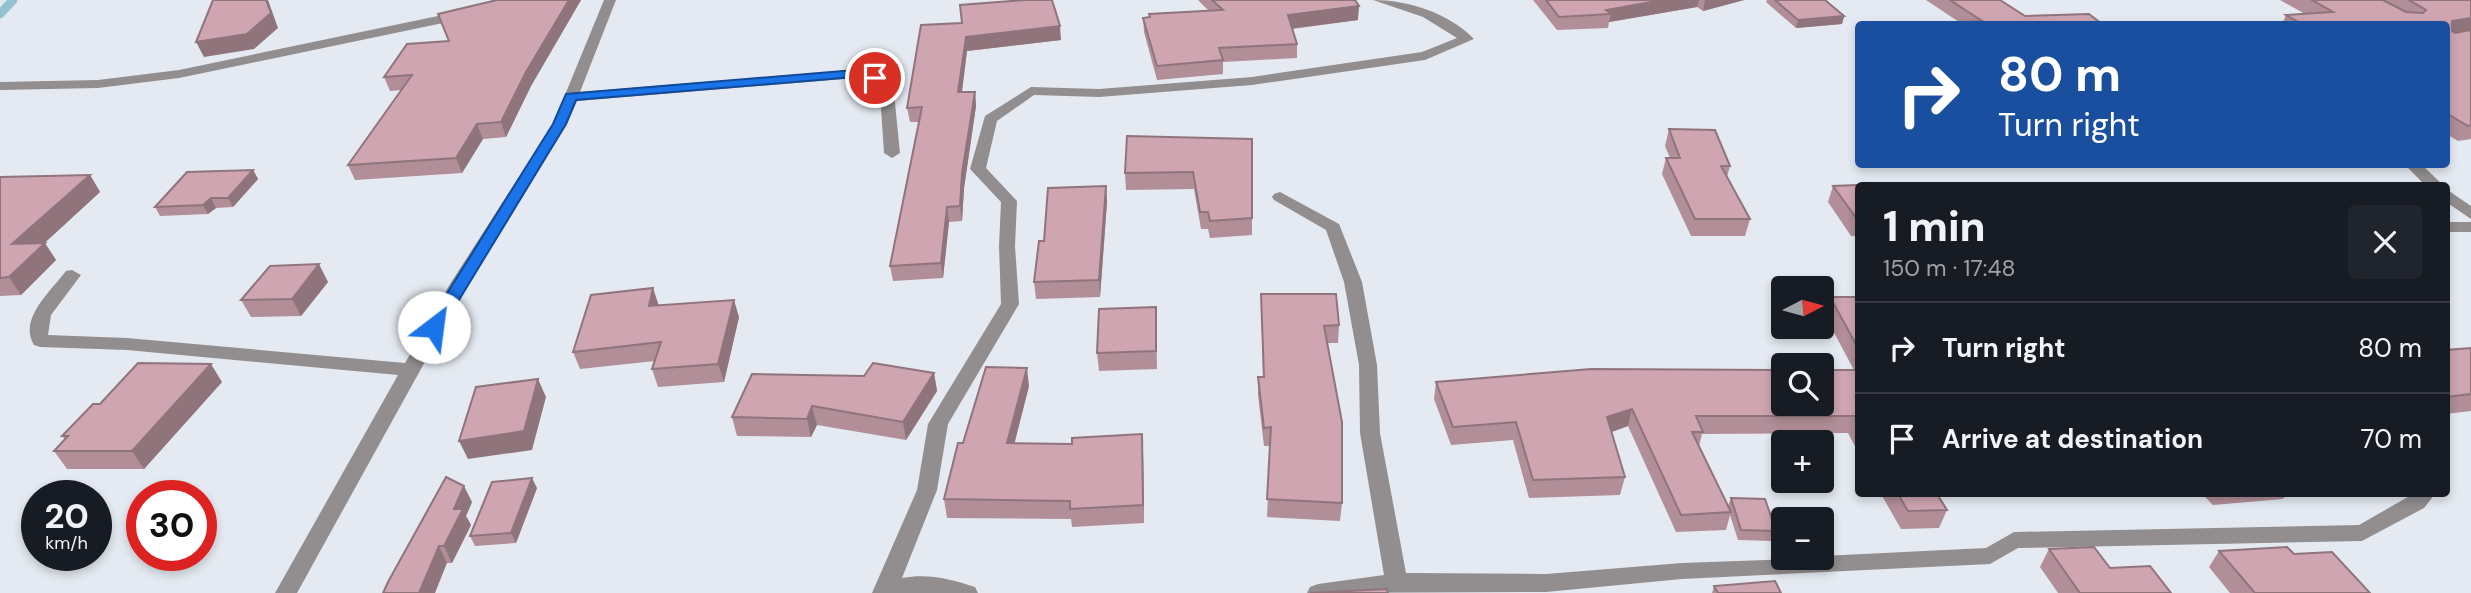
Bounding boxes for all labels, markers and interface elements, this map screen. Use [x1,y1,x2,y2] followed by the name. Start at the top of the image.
[1998,42,2121,106] text: 80 m
[845,48,905,108] pin
[1883,49,1974,140] icon: right
[856,59,894,97] icon: arrive
[1998,104,2140,146] text: Turn right
[1883,199,1986,254] text: 1 min
[2348,205,2422,279] button: close
[1883,253,2015,283] text: 150 m · 17:48
[1771,276,1834,340] north arrow
[1771,276,1834,570] map controls
[397,290,471,364] position arrow
[1883,329,1921,367] icon: right
[1942,331,2066,365] text: Turn right
[2358,331,2422,365] text: 80 m
[1771,353,1834,416] button: search
[1883,420,1921,458] icon: arrive
[1942,422,2203,456] text: Arrive at destination
[2361,422,2422,456] text: 70 m
[1771,430,1834,493] button: +
[126,480,217,571] speed limit sign: 30
[44,493,89,539] text: 20
[1771,507,1834,570] button: −
[45,531,88,555] text: km/h

